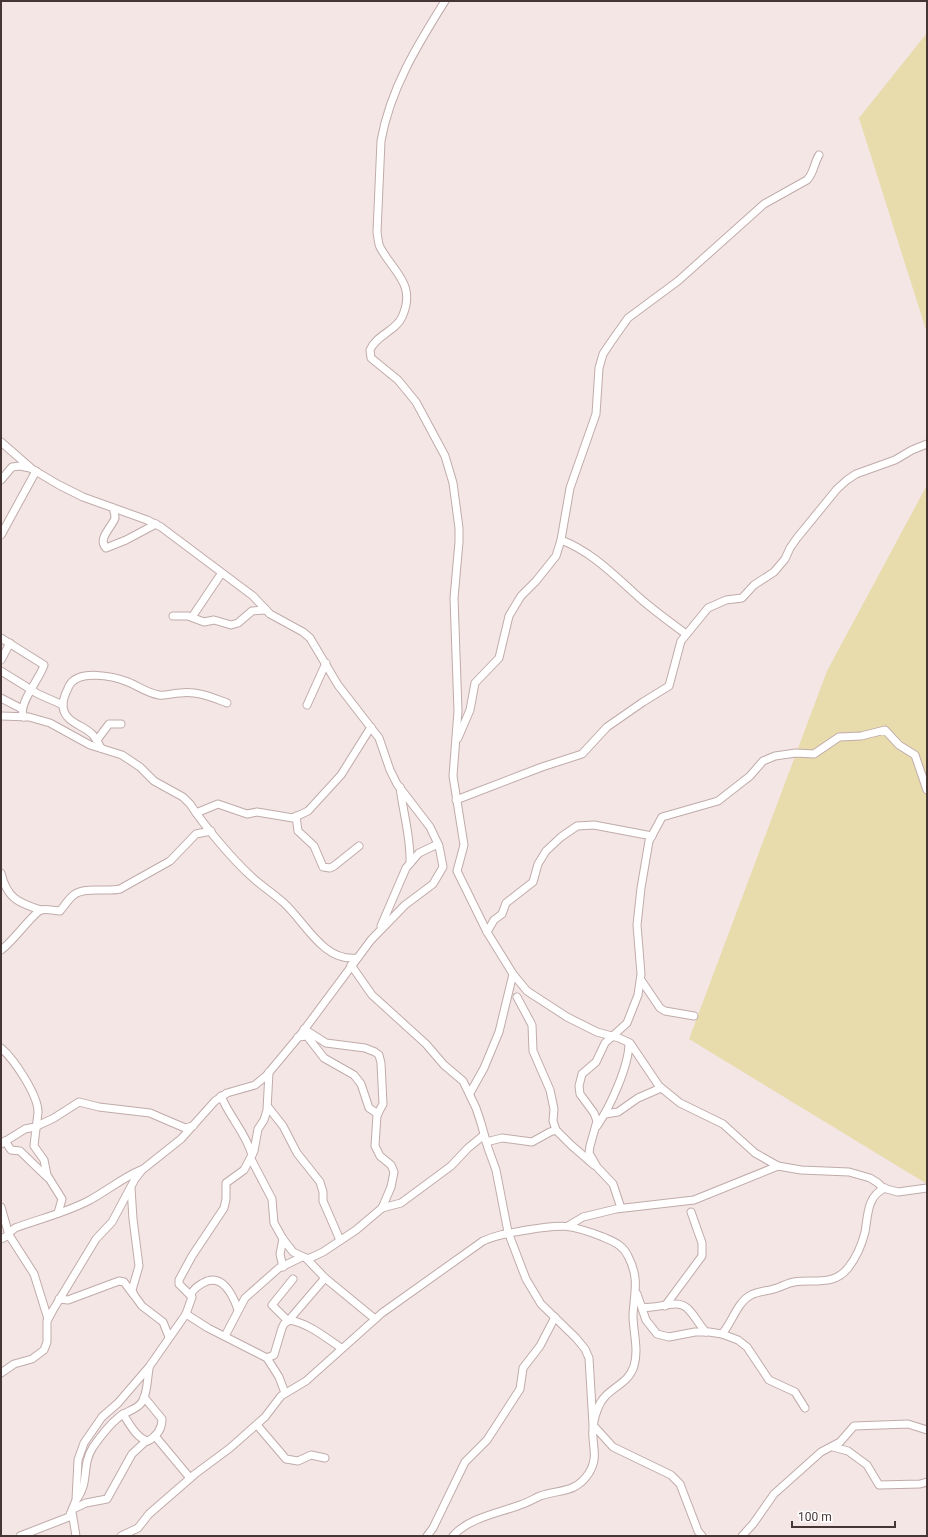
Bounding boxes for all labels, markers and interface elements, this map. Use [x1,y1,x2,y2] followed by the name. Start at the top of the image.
[792,1503,895,1529] scale bar
[798,1510,832,1524] text: 100 m

